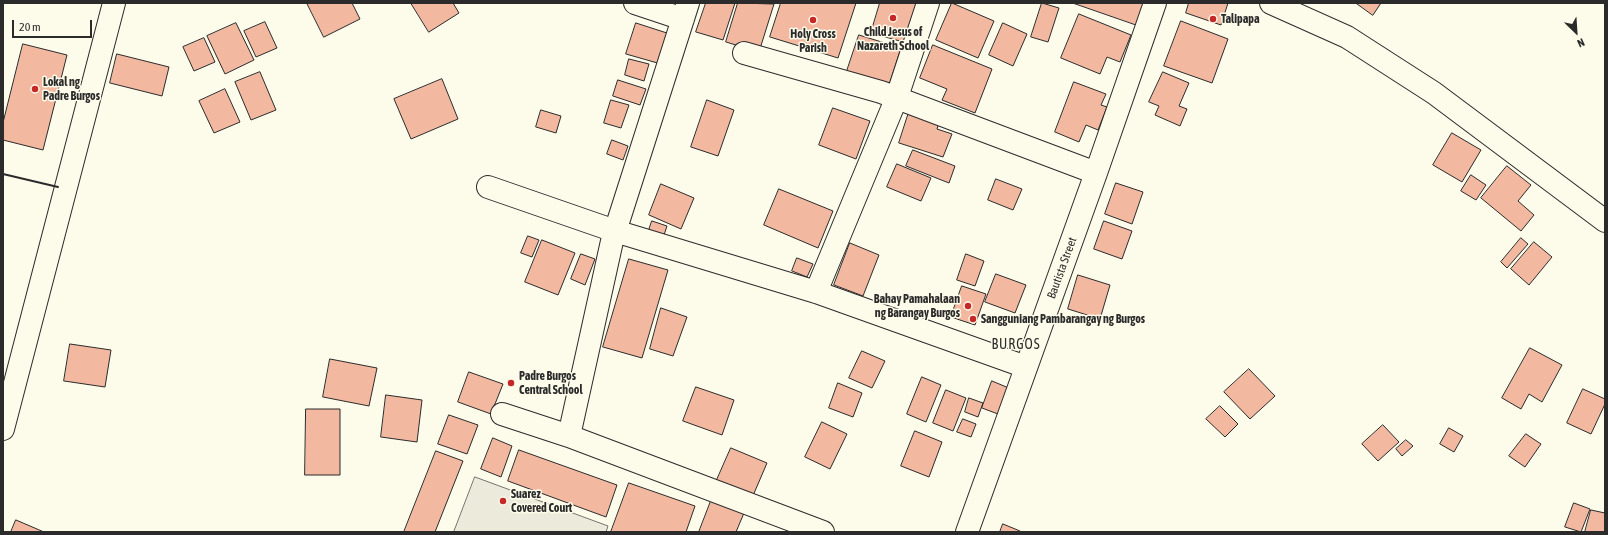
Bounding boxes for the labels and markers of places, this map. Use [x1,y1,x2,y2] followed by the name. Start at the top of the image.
[1221,12,1259,26] place label: Talipapa
[888,13,898,23] marker: Child Jesus of Nazareth School
[1208,14,1218,24] marker: Talipapa
[808,15,818,25] marker: Holy Cross Parish
[857,25,929,53] place label: Child Jesus of Nazareth School
[790,27,836,55] place label: Holy Cross Parish
[43,75,100,103] place label: Lokal ng Padre Burgos
[30,84,40,94] marker: Lokal ng Padre Burgos
[874,292,960,320] place label: Bahay Pamahalaan ng Barangay Burgos
[963,301,973,311] marker: Bahay Pamahalaan ng Barangay Burgos
[981,312,1145,326] place label: Sangguniang Pambarangay ng Burgos
[968,314,978,324] marker: Sangguniang Pambarangay ng Burgos
[519,369,583,397] place label: Padre Burgos Central School
[506,378,516,388] marker: Padre Burgos Central School
[511,487,572,515] place label: Suarez Covered Court
[498,496,508,506] marker: Suarez Covered Court

